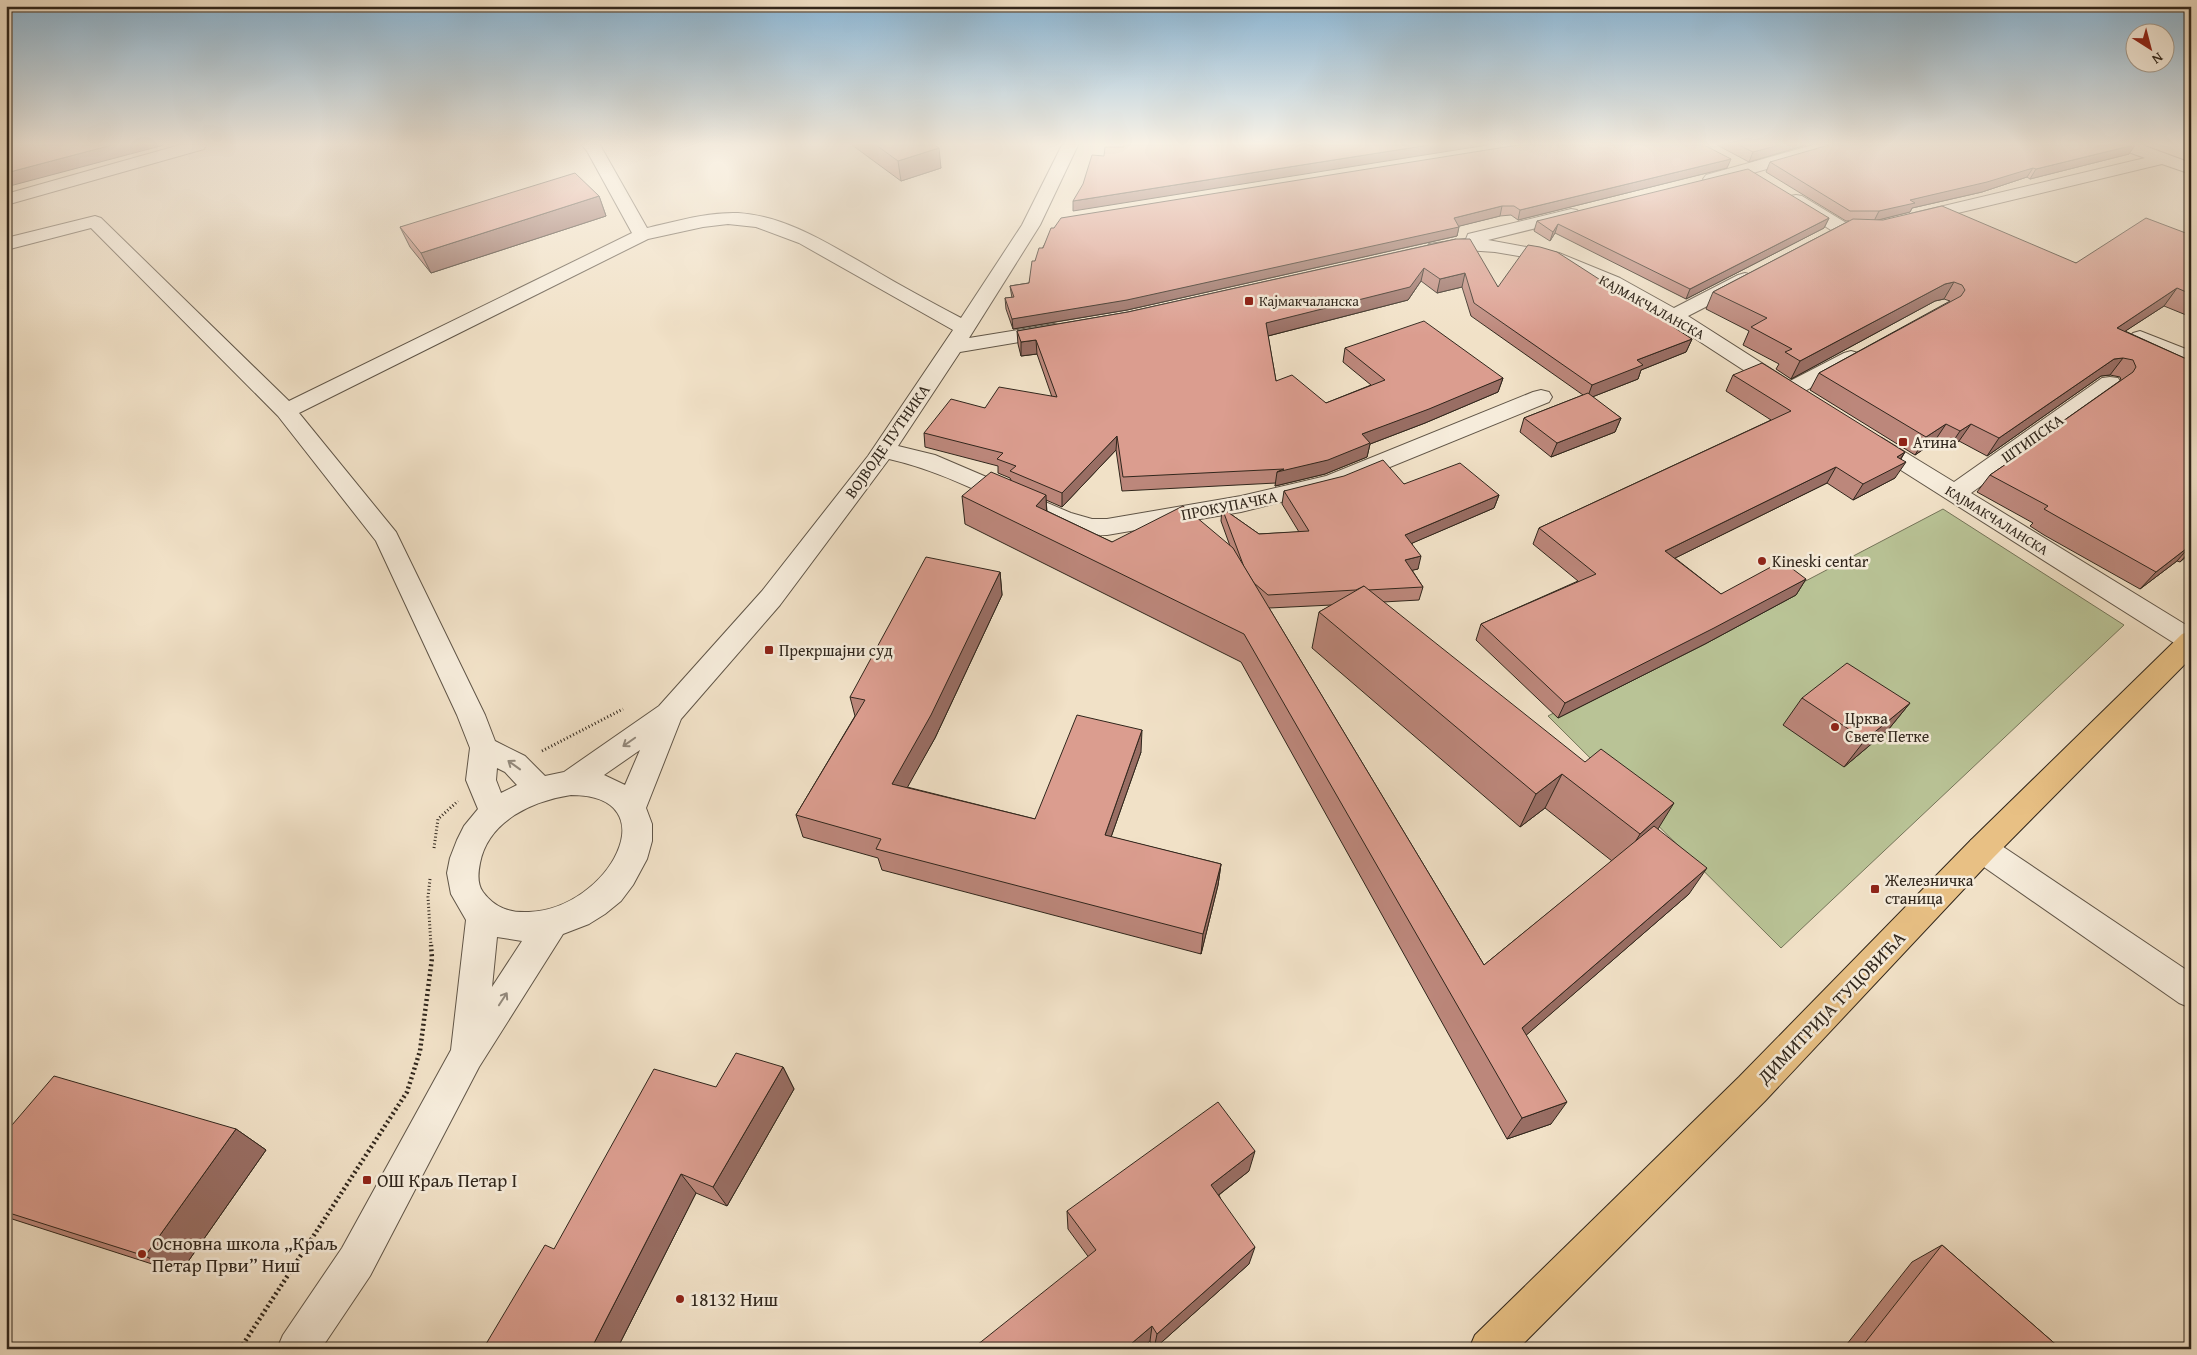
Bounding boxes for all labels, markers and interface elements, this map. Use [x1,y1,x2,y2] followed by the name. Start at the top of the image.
[2124,22,2174,72] north arrow
[2147,48,2167,70] text: N
[1596,270,1709,345] street label: КАЈМАКЧАЛАНСКА
[1259,291,1359,311] place label: Кајмакчаланска
[1243,295,1255,307] marker: Кајмакчаланска
[839,379,936,503] street label: ВОЈВОДЕ ПУТНИКА
[1996,407,2068,468] street label: ШТИПСКА
[1913,430,1957,454] place label: Атина
[1897,436,1909,448] marker: Атина
[1942,480,2053,560] street label: КАЈМАКЧАЛАНСКА
[1179,484,1279,526] street label: ПРОКУПАЧКА
[1772,549,1869,573] place label: Kineski centar
[1756,555,1768,567] marker: Kineski centar
[779,638,893,662] place label: Прекршајни суд
[763,644,775,656] marker: Прекршајни суд
[1845,706,1929,748] place label: Црква Свете Петке
[1829,721,1841,733] marker: Црква Свете Петке
[622,737,636,747] one-way arrow
[507,760,521,770] one-way arrow
[1884,868,1974,910] place label: Железничка станица
[1869,883,1881,895] marker: Железничка станица
[1750,924,1912,1090] street label: ДИМИТРИЈА ТУЦОВИЋА
[498,992,509,1006] one-way arrow
[377,1166,518,1194] place label: ОШ Краљ Петар I
[361,1174,373,1186] marker: ОШ Краљ Петар I
[152,1229,338,1279] place label: Основна школа „Краљ Петар Први” Ниш
[136,1248,148,1260] marker: Основна школа „Краљ Петар Први” Ниш
[690,1285,778,1313] place label: 18132 Ниш
[674,1293,686,1305] marker: 18132 Ниш

